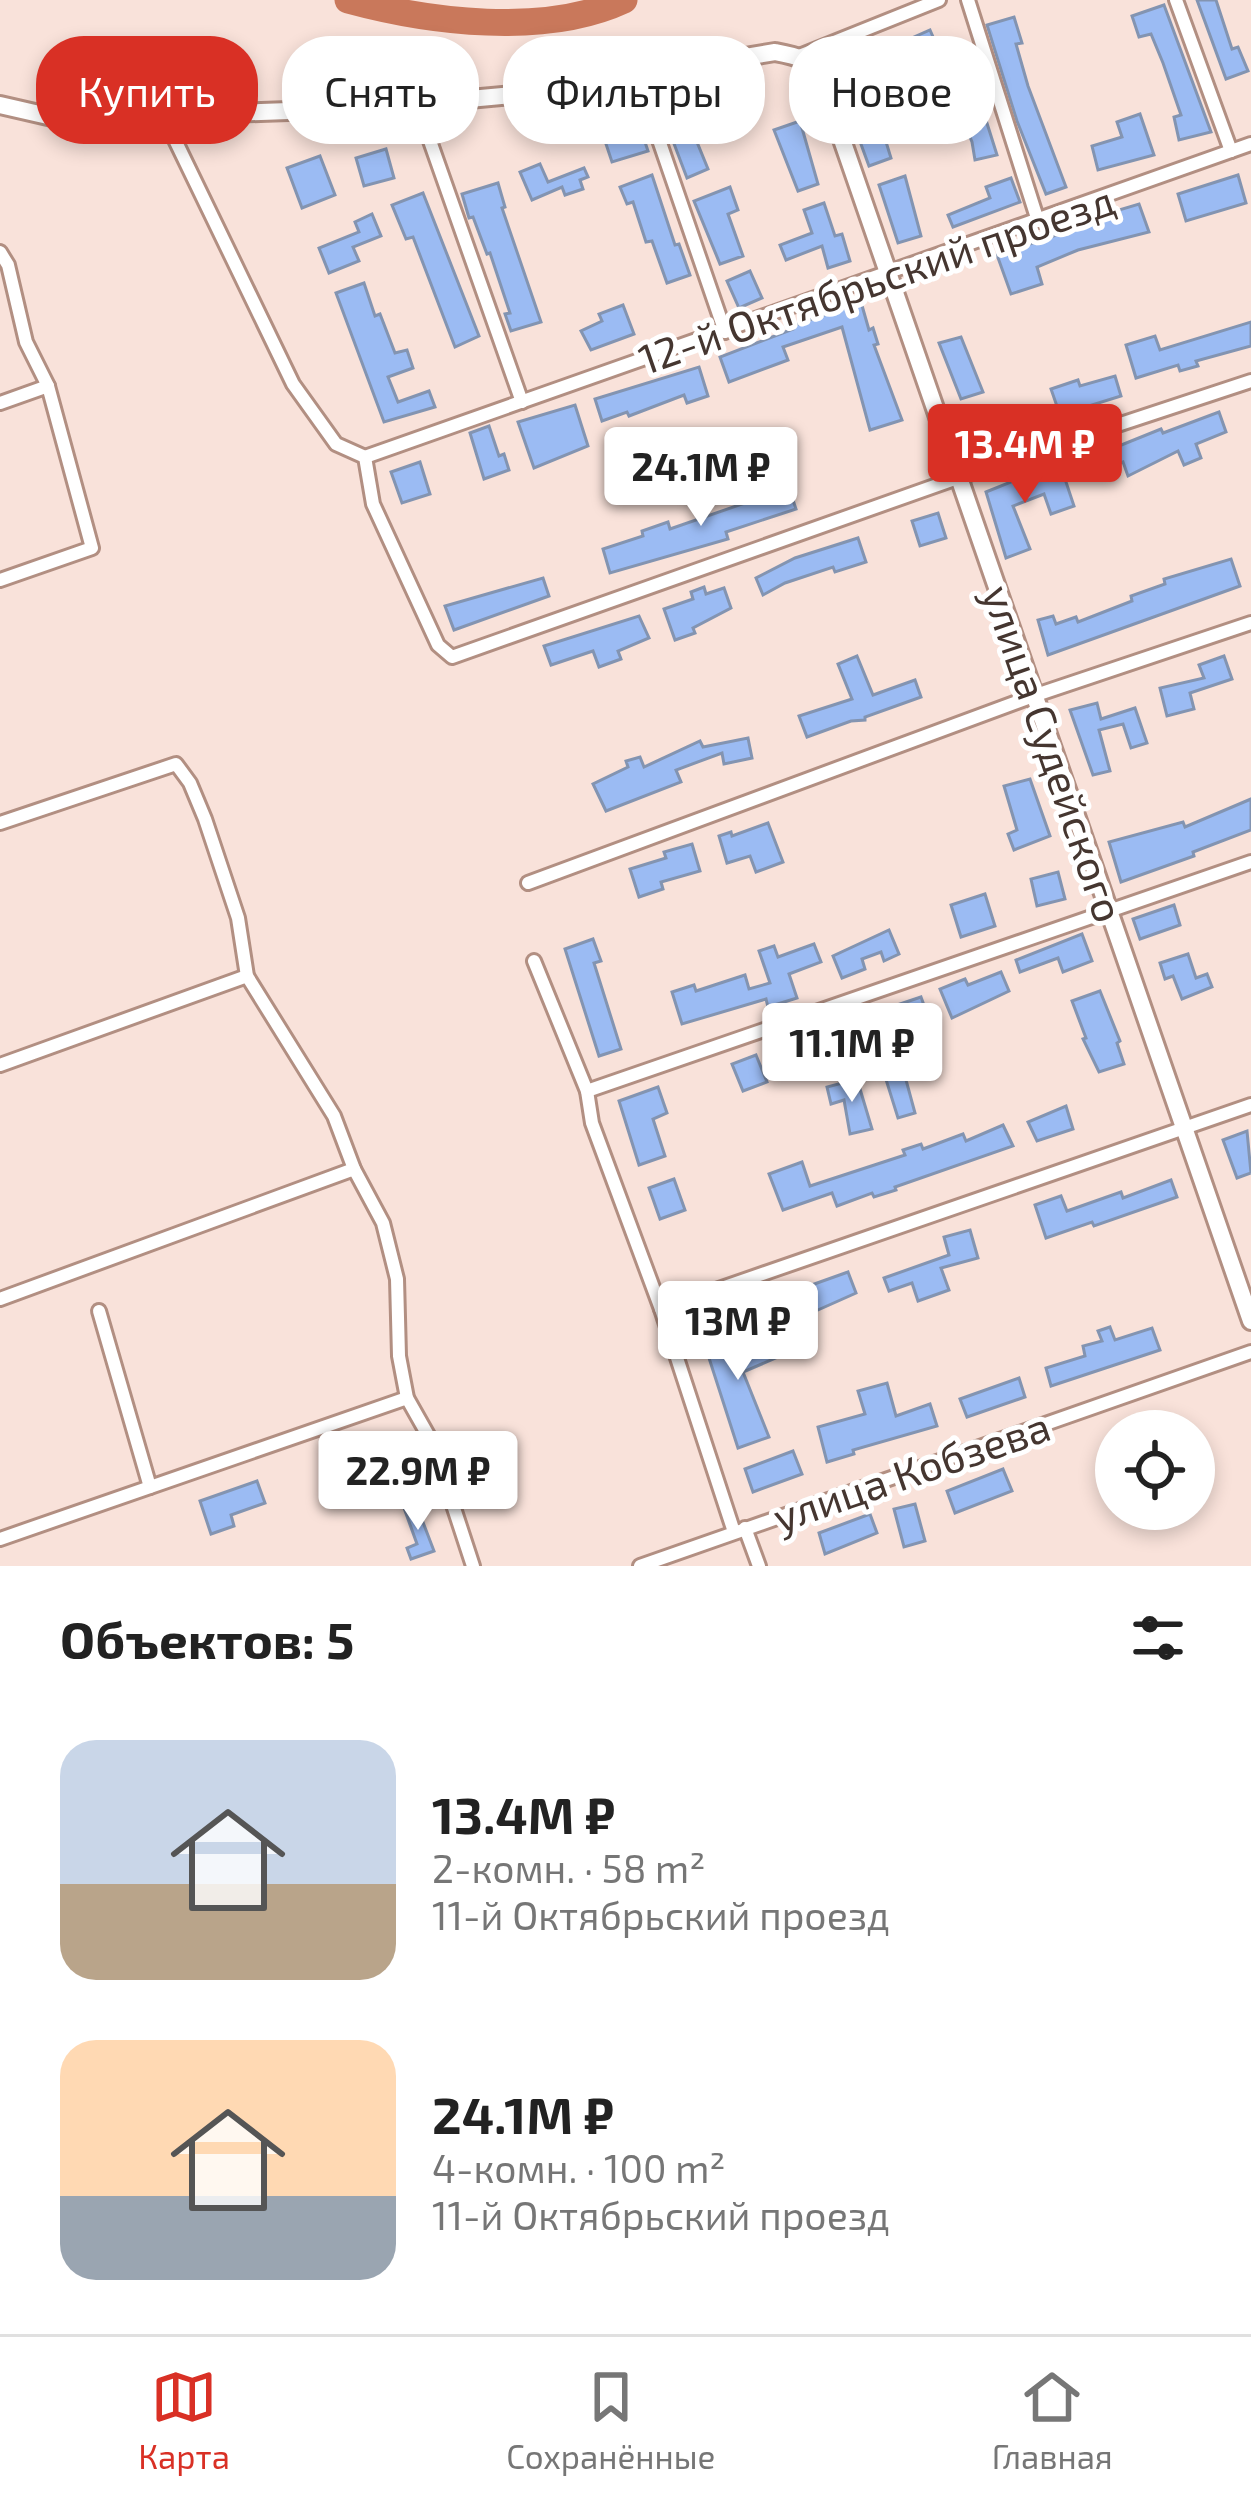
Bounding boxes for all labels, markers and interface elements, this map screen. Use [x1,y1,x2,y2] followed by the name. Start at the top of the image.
[36,36,258,144] chip: Купить
[282,36,479,144] chip: Снять
[503,36,765,144] chip: Фильтры
[789,36,995,144] chip: Новое
[632,173,1120,383] street label: 12-й Октябрьский проезд
[914,404,1136,506] pin: 13.4M ₽
[955,419,1095,466] text: 13.4M ₽
[590,427,812,529] pin: 24.1M ₽
[631,442,771,489] text: 24.1M ₽
[973,578,1136,928] street label: улица Судейского
[741,1003,963,1105] pin: 11.1M ₽
[789,1018,915,1065] text: 11.1M ₽
[654,1281,822,1383] pin: 13M ₽
[685,1296,791,1343] text: 13M ₽
[766,1399,1056,1542] street label: улица Кобзева
[1095,1410,1215,1530] map controls
[1095,1410,1215,1530] button: locate
[307,1431,529,1533] pin: 22.9M ₽
[345,1446,491,1493] text: 22.9M ₽
[1125,1605,1191,1671] icon: filters
[60,1608,354,1669] text: Объектов: 5
[432,1783,615,1844] text: 13.4M ₽
[156,1788,300,1932] icon: home
[432,1844,705,1891] text: 2-комн. · 58 m²
[432,1891,890,1938] text: 11-й Октябрьский проезд
[432,2083,614,2144] text: 24.1M ₽
[156,2088,300,2232] icon: home
[432,2144,725,2191] text: 4-комн. · 100 m²
[432,2191,890,2238] text: 11-й Октябрьский проезд
[138,2364,230,2476] tab: Карта
[506,2364,715,2476] tab: Сохранённые
[992,2364,1113,2476] tab: Главная

